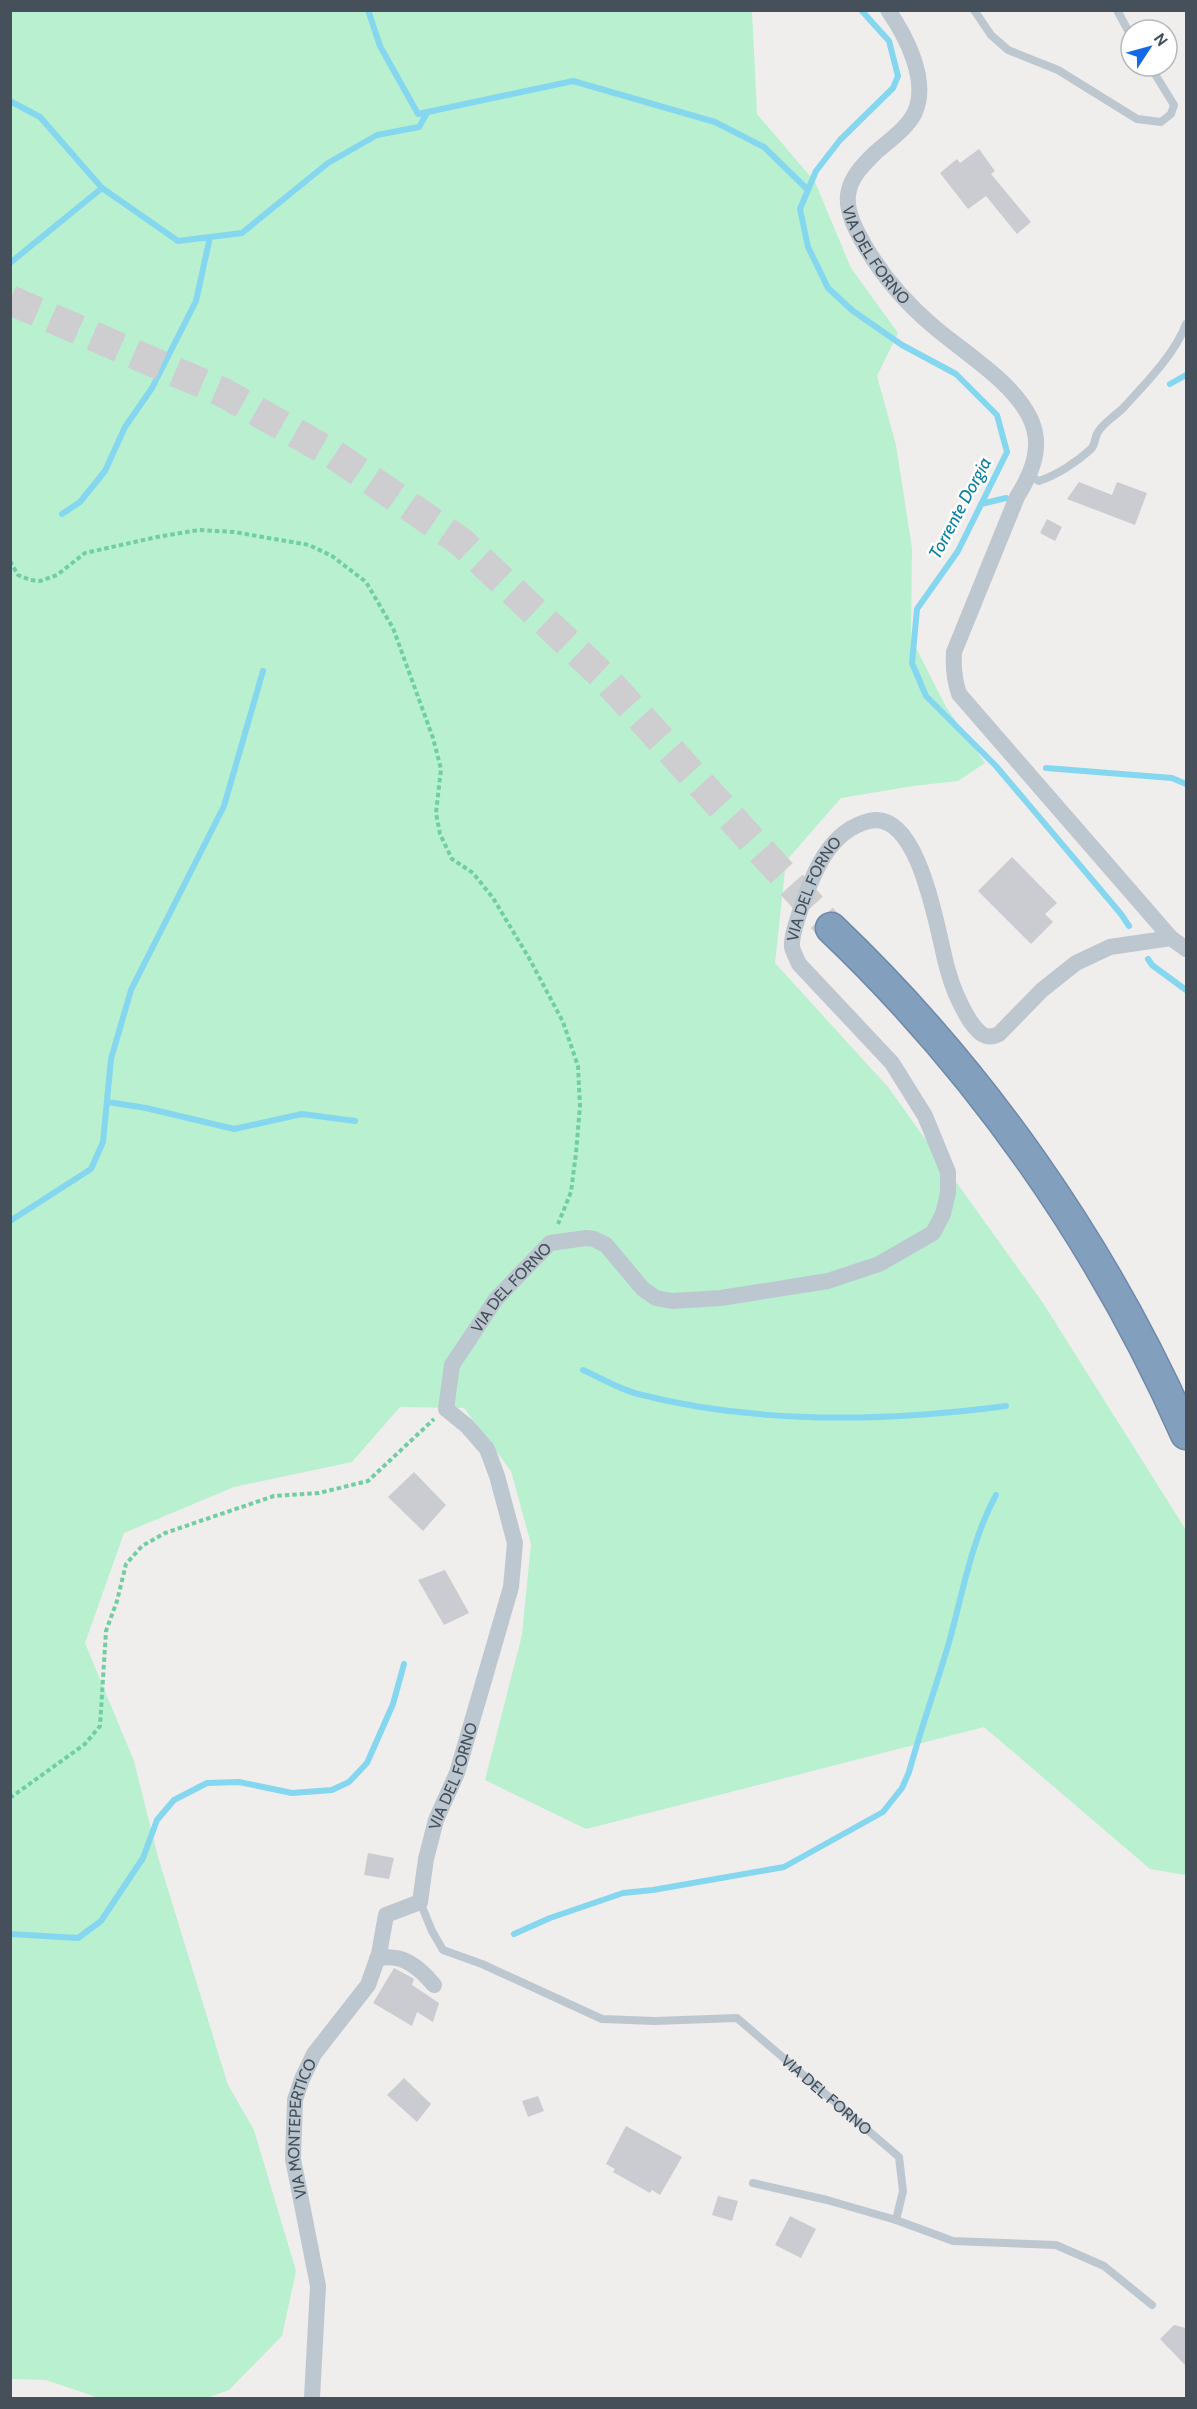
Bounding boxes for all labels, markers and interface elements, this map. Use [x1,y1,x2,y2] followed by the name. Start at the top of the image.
[1119,18,1179,78] north arrow
[1150,29,1172,50] text: N
[839,204,914,308] street label: VIA DEL FORNO
[924,454,996,562] water label: Torrente Dorgia
[782,832,845,943] street label: VIA DEL FORNO
[467,1238,555,1336] street label: VIA DEL FORNO
[424,1720,481,1831] street label: VIA DEL FORNO
[777,2051,876,2139] street label: VIA DEL FORNO
[284,2055,320,2200] street label: VIA MONTEPERTICO

